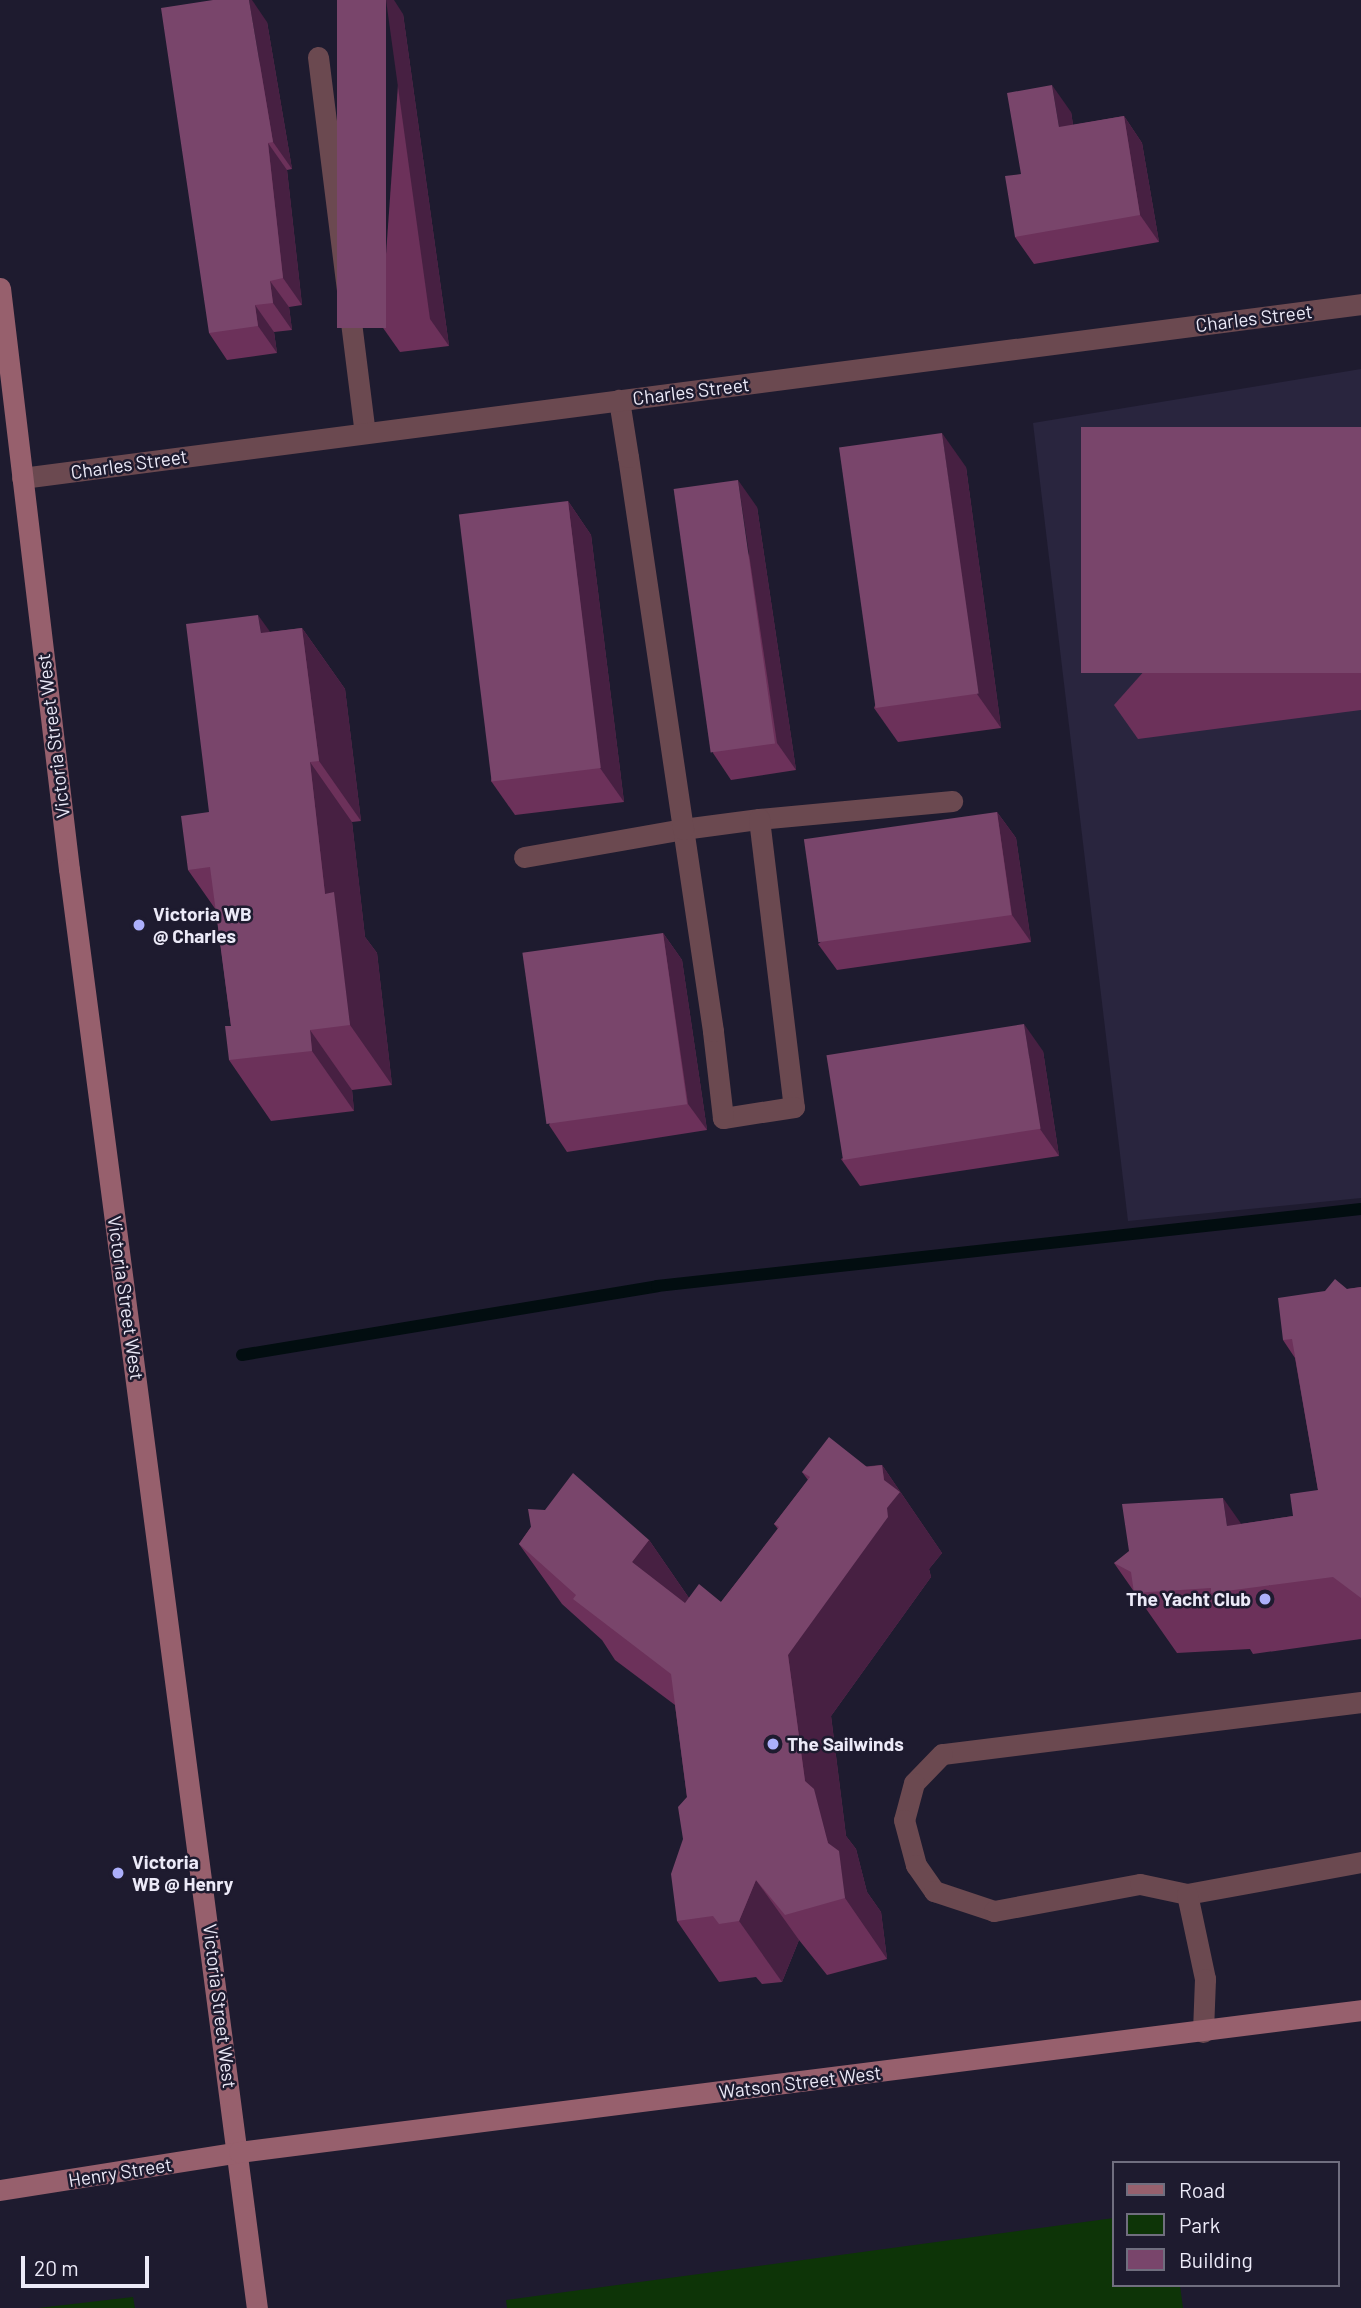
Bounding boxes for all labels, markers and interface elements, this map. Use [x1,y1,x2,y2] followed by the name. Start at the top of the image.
[1194,300,1314,336] street label: Charles Street
[631,373,751,409] street label: Charles Street
[69,445,189,483] street label: Charles Street
[32,652,74,820] street label: Victoria Street West
[153,903,252,947] place label: Victoria WB @ Charles
[131,917,147,933] marker: Victoria WB @ Charles
[103,1214,149,1382] street label: Victoria Street West
[1126,1588,1251,1610] place label: The Yacht Club
[1257,1591,1273,1607] marker: The Yacht Club
[787,1733,904,1755] place label: The Sailwinds
[765,1736,781,1752] marker: The Sailwinds
[132,1851,233,1895] place label: Victoria WB @ Henry
[110,1865,126,1881] marker: Victoria WB @ Henry
[199,1922,241,2090] street label: Victoria Street West
[718,2061,882,2103] street label: Watson Street West
[67,2153,173,2191] street label: Henry Street
[1112,2161,1340,2287] legend
[1179,2177,1225,2202] text: Road
[1179,2212,1220,2237] text: Park
[24,2242,152,2286] scale bar
[1179,2247,1253,2272] text: Building
[34,2255,79,2280] text: 20 m

